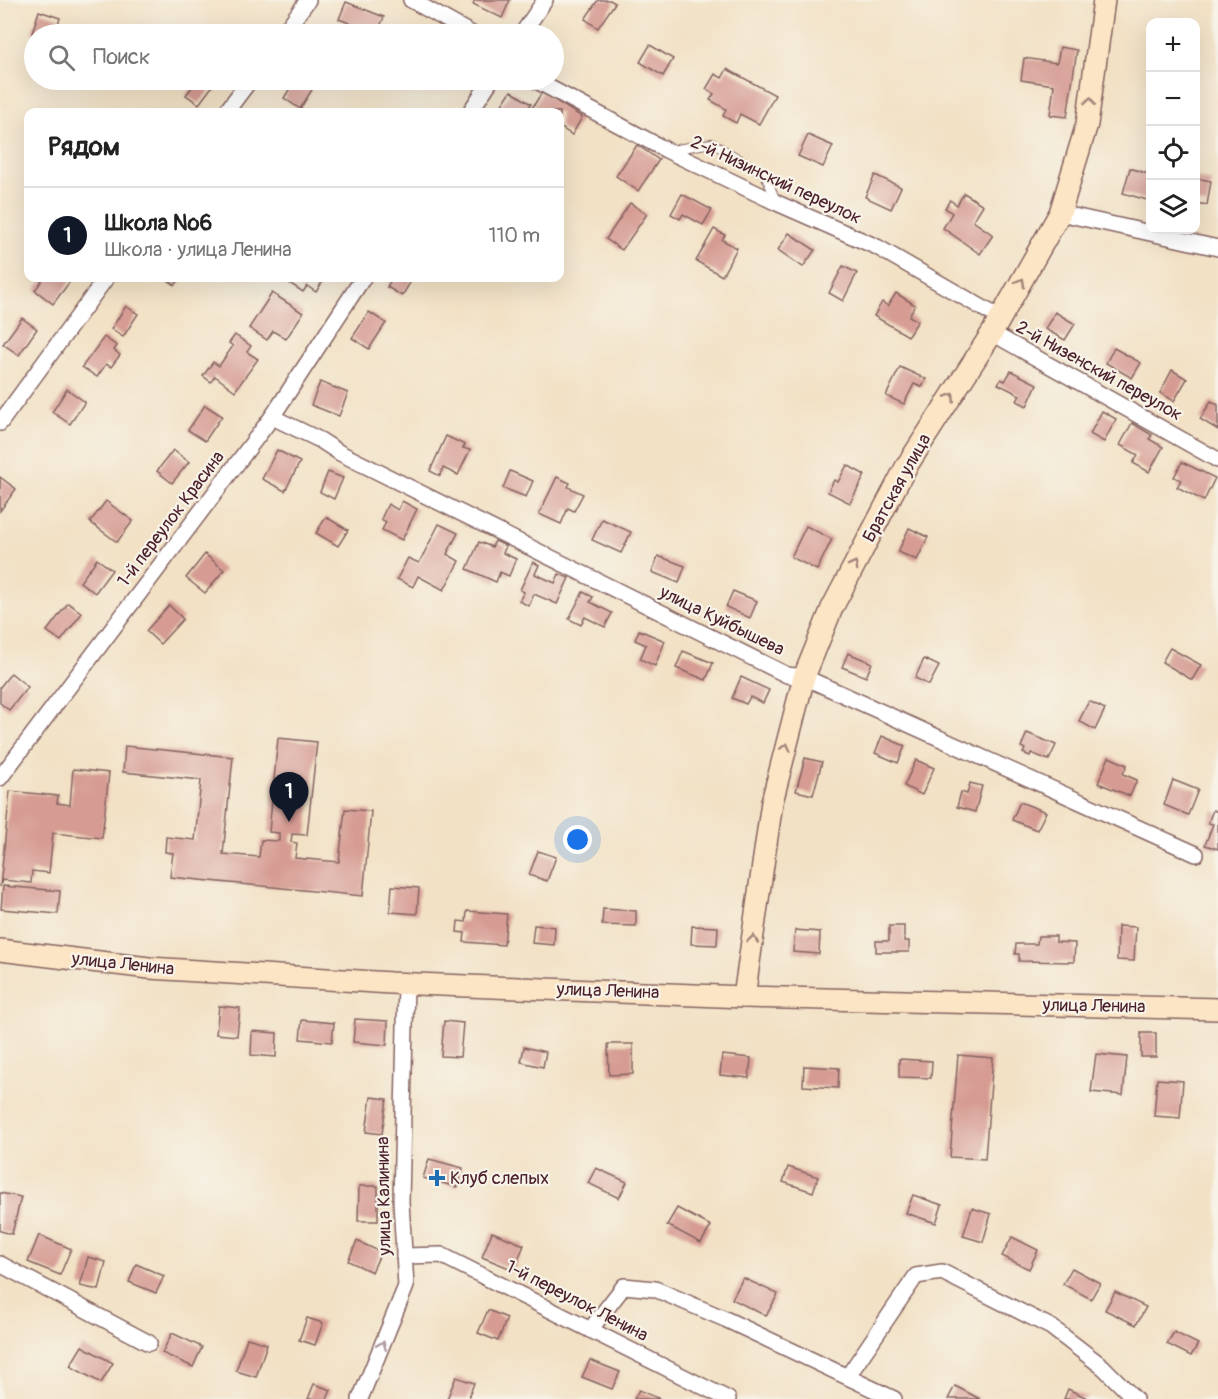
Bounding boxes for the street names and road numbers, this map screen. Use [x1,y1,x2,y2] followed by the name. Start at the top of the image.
[687,130,865,230] street label: 2-й Низинский переулок
[1012,316,1186,426] street label: 2-й Низенский переулок
[858,430,936,546] street label: Братская улица
[112,446,230,592] street label: 1-й переулок Красина
[655,580,788,661] street label: улица Куйбышева
[70,947,175,981] street label: улица Ленина
[555,978,660,1004] street label: улица Ленина
[1041,994,1146,1018] street label: улица Ленина
[371,1136,397,1257] street label: улица Калинина
[502,1255,652,1347] street label: 1-й переулок Ленина

